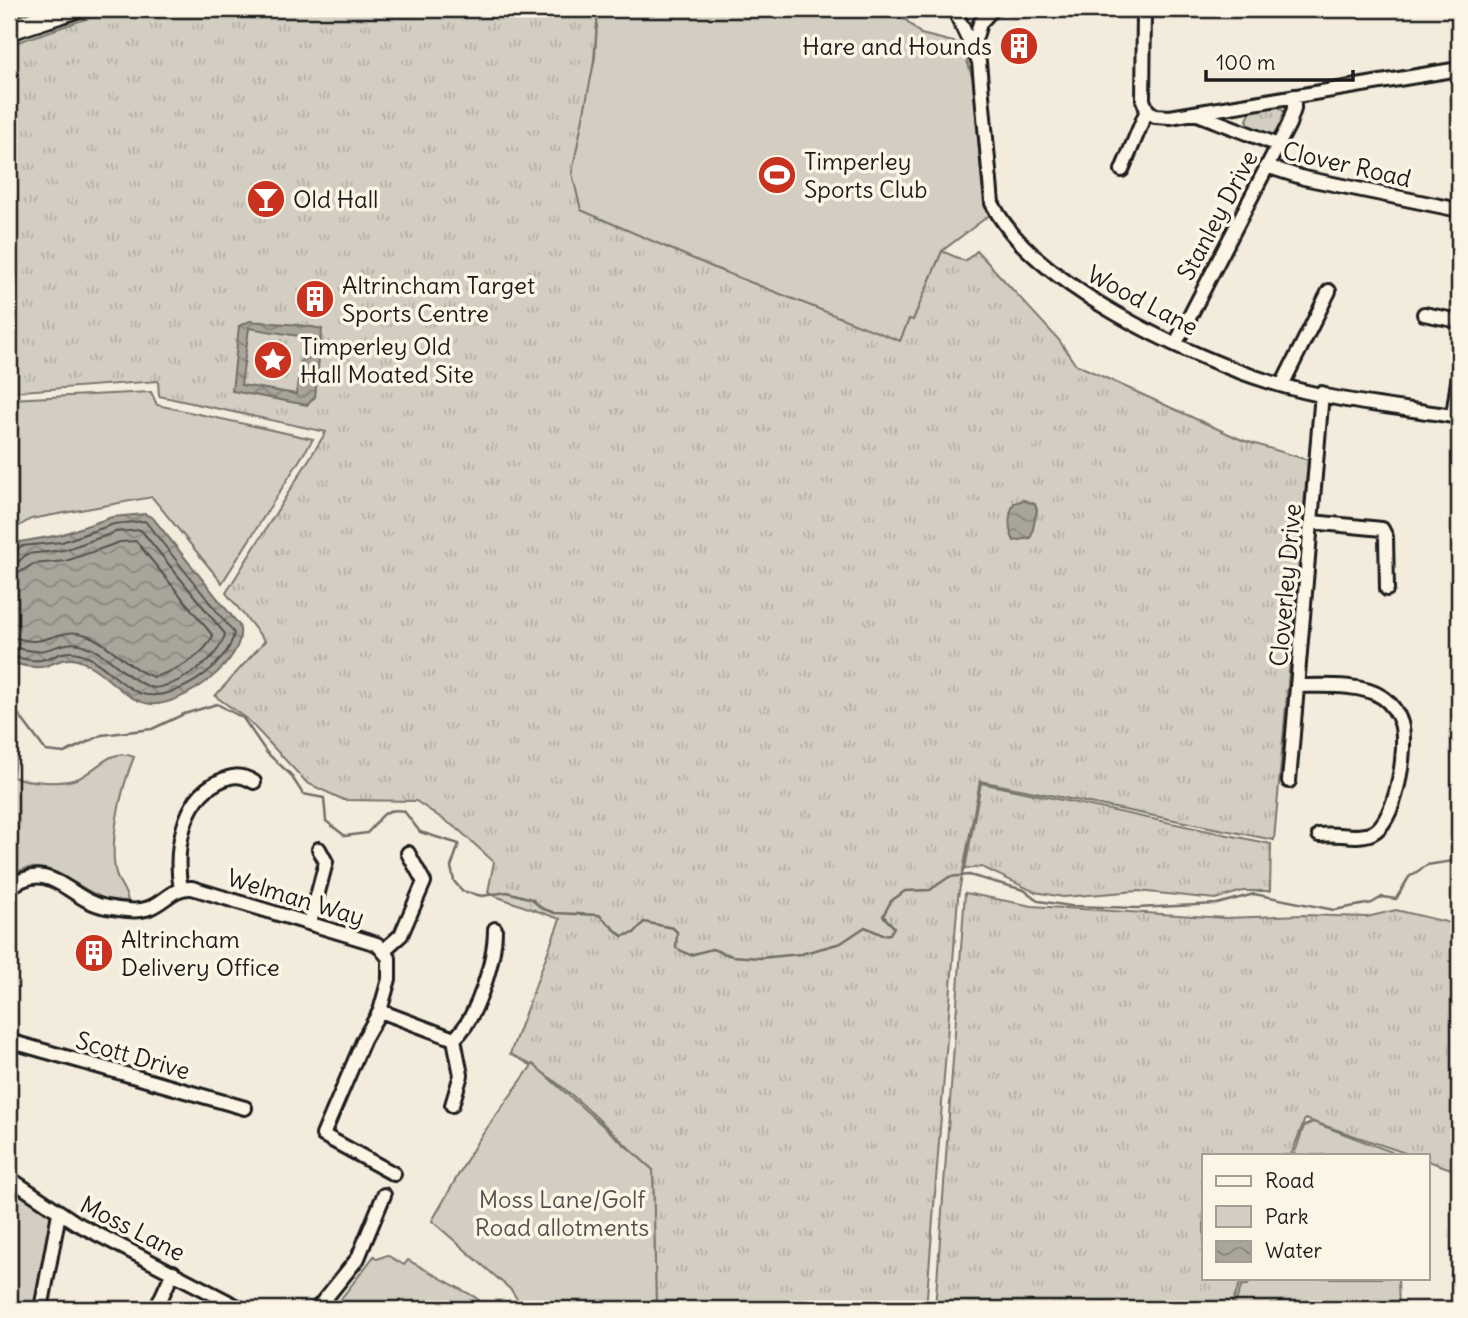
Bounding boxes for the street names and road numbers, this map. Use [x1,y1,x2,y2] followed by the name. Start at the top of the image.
[1280,135,1414,193] street label: Clover Road
[1170,145,1264,285] street label: Stanley Drive
[1082,258,1204,342] street label: Wood Lane
[1263,502,1307,668] street label: Cloverley Drive
[224,862,368,932] street label: Welman Way
[72,1024,194,1086] street label: Scott Drive
[76,1189,190,1267] street label: Moss Lane

